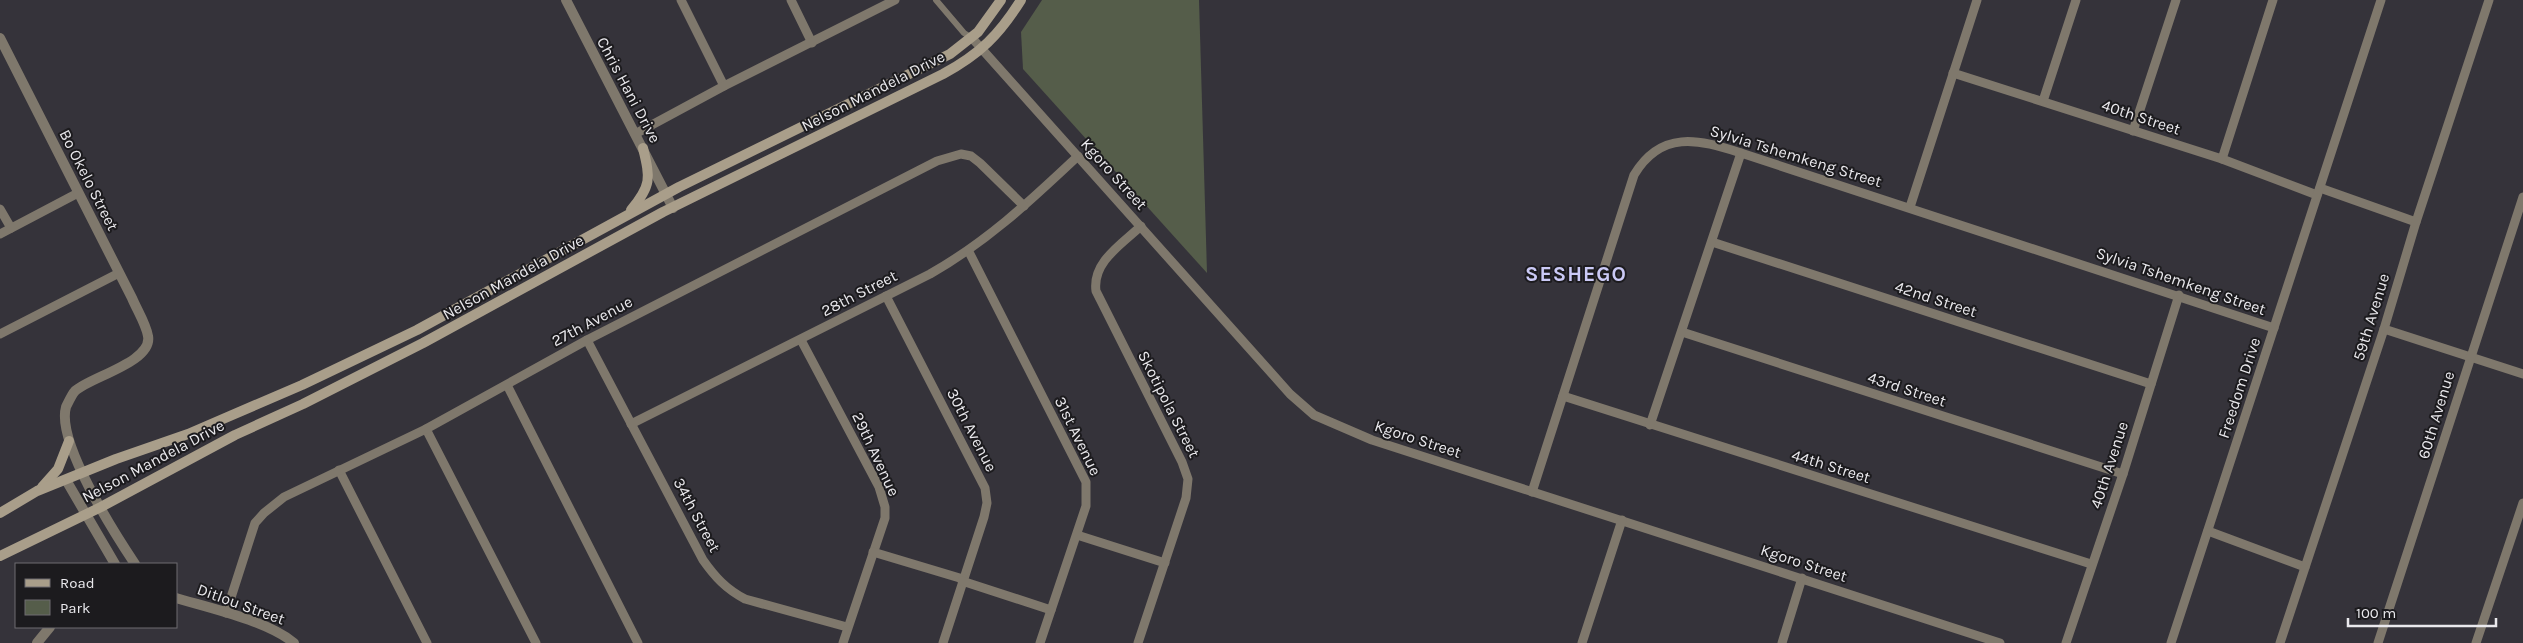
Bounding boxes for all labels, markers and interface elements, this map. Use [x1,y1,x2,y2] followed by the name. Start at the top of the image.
[593,34,665,146] street label: Chris Hani Drive
[798,47,948,135] street label: Nelson Mandela Drive
[2099,95,2183,139] street label: 40th Street
[1708,121,1884,191] street label: Sylvia Tshemkeng Street
[55,126,123,234] street label: Bo Okelo Street
[1077,134,1151,214] street label: Kgoro Street
[439,230,587,324] street label: Nelson Mandela Drive
[2094,243,2268,319] street label: Sylvia Tshemkeng Street
[1525,262,1627,286] district label: SESHEGO
[818,266,900,320] street label: 28th Street
[2349,271,2393,363] street label: 59th Avenue
[1893,277,1979,321] street label: 42nd Street
[548,292,636,350] street label: 27th Avenue
[2214,335,2264,441] street label: Freedom Drive
[1134,347,1204,461] street label: Skotipola Street
[1865,367,1949,411] street label: 43rd Street
[2414,369,2458,461] street label: 60th Avenue
[943,385,1001,475] street label: 30th Avenue
[1051,393,1105,479] street label: 31st Avenue
[848,409,904,499] street label: 29th Avenue
[79,415,227,507] street label: Nelson Mandela Drive
[1372,416,1464,462] street label: Kgoro Street
[2086,419,2132,511] street label: 40th Avenue
[1789,445,1873,487] street label: 44th Street
[669,474,725,556] street label: 34th Street
[1758,540,1850,586] street label: Kgoro Street
[15,563,178,628] legend
[60,574,95,592] text: Road
[195,579,287,629] street label: Ditlou Street
[2348,596,2496,628] scale bar
[60,599,90,617] text: Park
[2356,604,2396,622] text: 100 m

